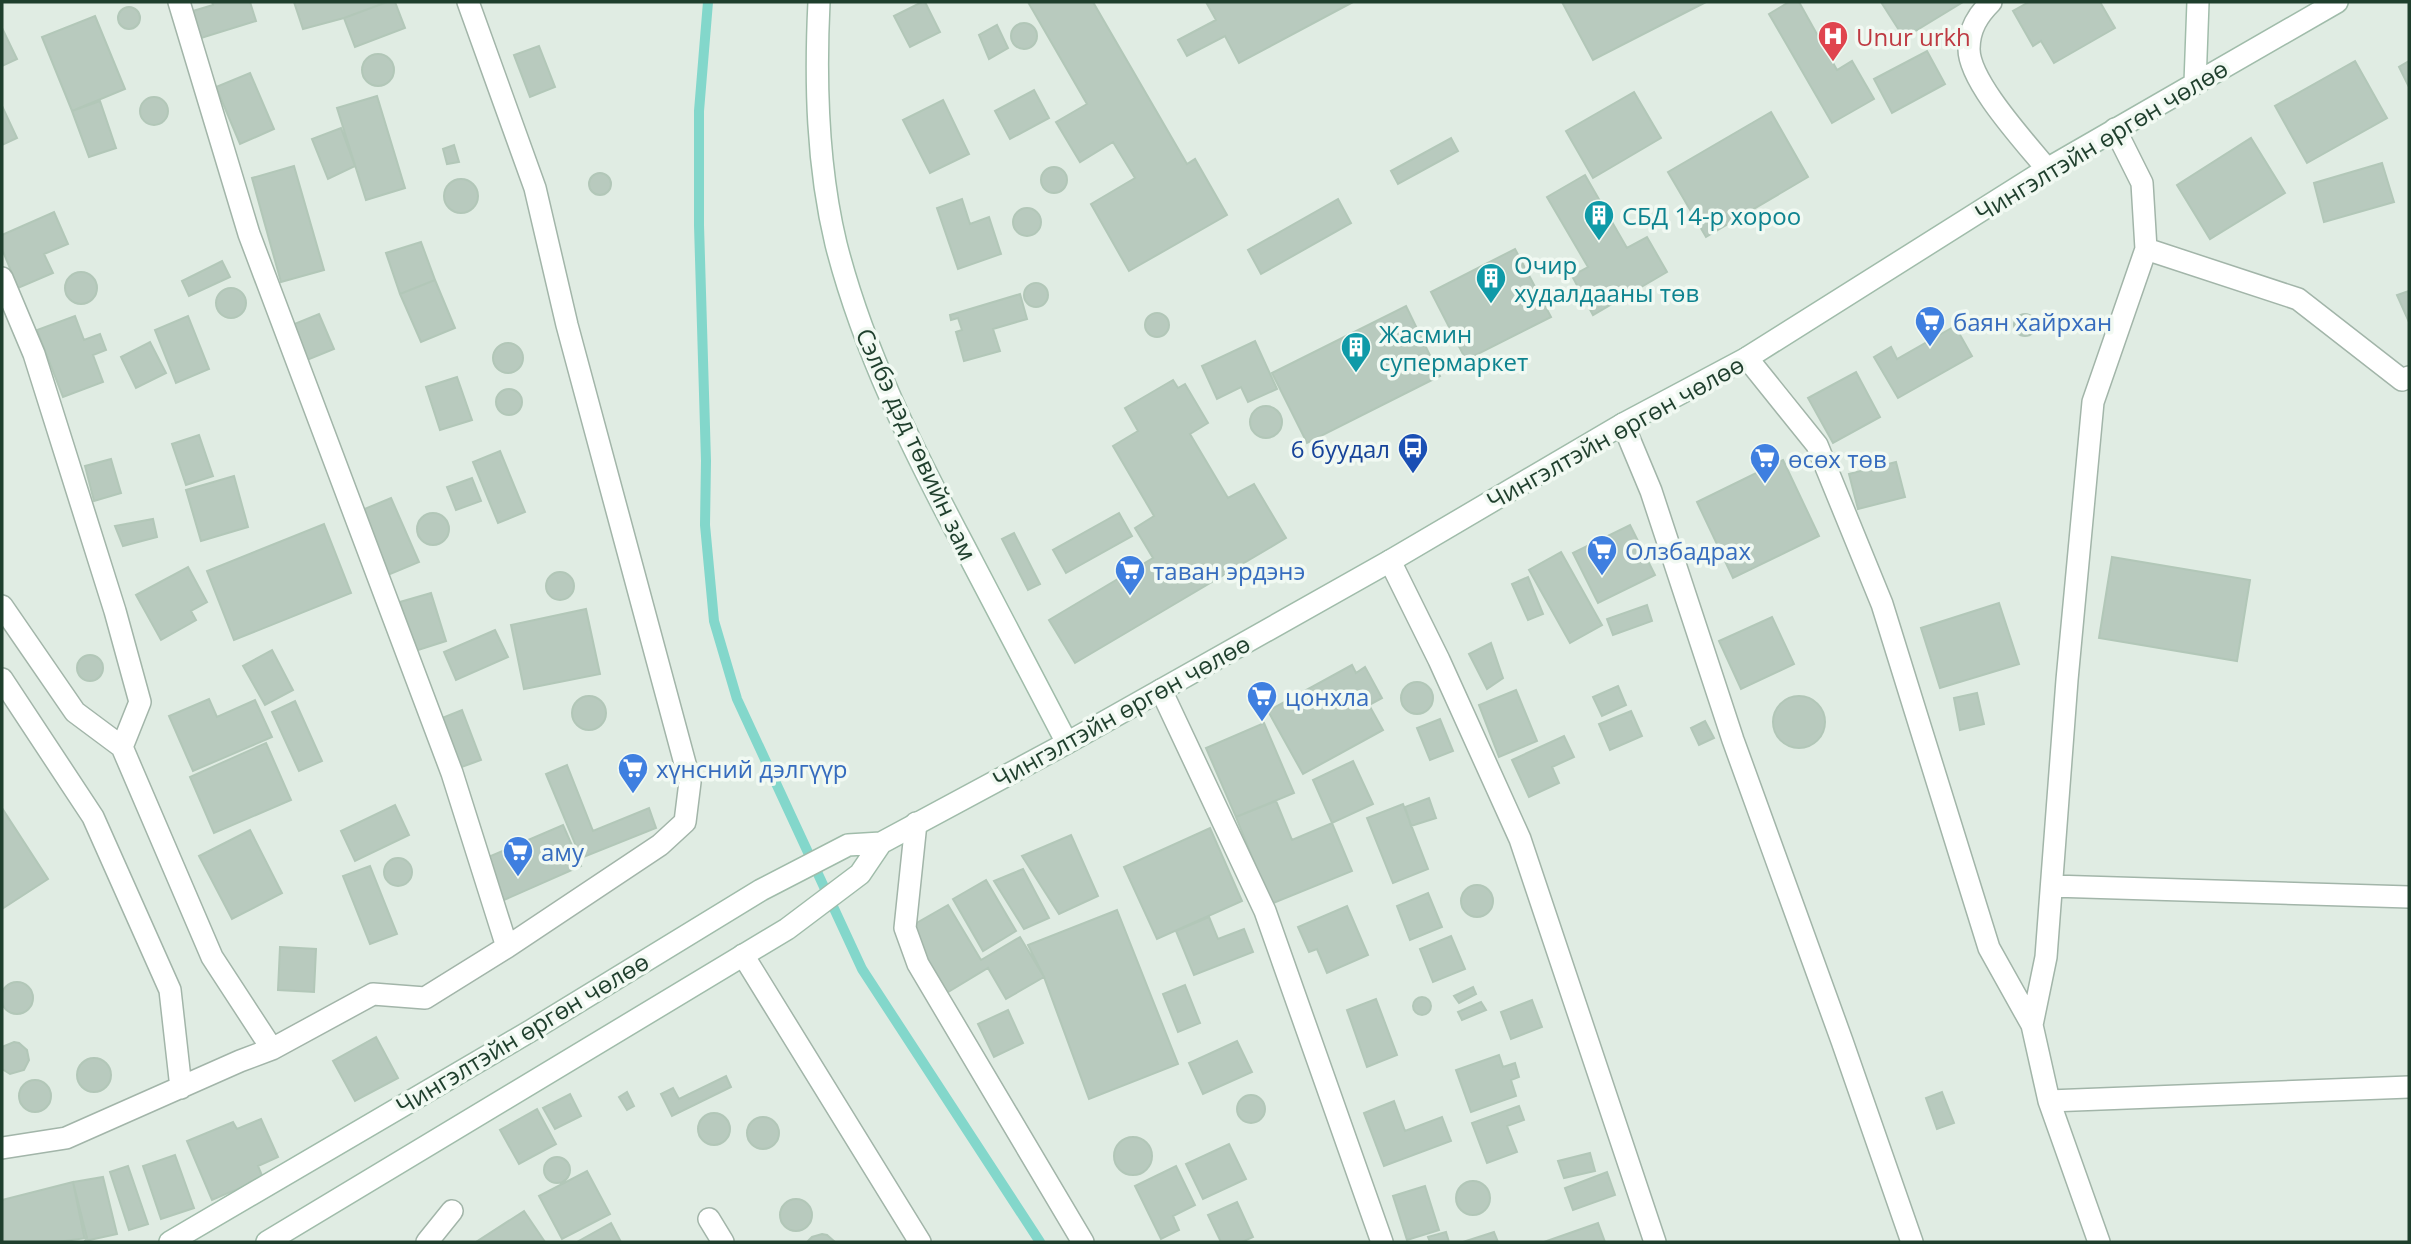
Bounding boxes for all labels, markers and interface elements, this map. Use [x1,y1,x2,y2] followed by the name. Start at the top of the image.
[1816,19,1850,63] hospital icon: Unur urkh
[1856,20,1971,53] place label: Unur urkh
[1968,51,2234,229] street label: Чингэлтэйн өргөн чөлөө
[1582,198,1616,242] building icon: СБД 14-р хороо
[1622,199,1801,232] place label: СБД 14-р хороо
[1514,248,1699,309] place label: Очир худалдааны төв
[1474,261,1508,305] building icon: Очир худалдааны төв
[1913,304,1947,348] supermarket icon: баян хайрхан
[1953,305,2112,338] place label: баян хайрхан
[1379,317,1528,378] place label: Жасмин супермаркет
[849,323,985,565] street label: Сэлбэ дэд төвийн зам
[1339,330,1373,374] building icon: Жасмин супермаркет
[1480,347,1750,517] street label: Чингэлтэйн өргөн чөлөө
[1396,431,1430,475] bus stop icon: 6 буудал
[1291,432,1390,465] place label: 6 буудал
[1748,441,1782,485] supermarket icon: өсөх төв
[1788,442,1887,475] place label: өсөх төв
[1585,533,1619,577] supermarket icon: Олзбадрах
[1625,534,1751,567] place label: Олзбадрах
[1113,553,1147,597] supermarket icon: таван эрдэнэ
[1153,554,1305,587] place label: таван эрдэнэ
[986,626,1256,796] street label: Чингэлтэйн өргөн чөлөө
[1245,679,1279,723] supermarket icon: цонхла
[1285,680,1369,713] place label: цонхла
[616,751,650,795] supermarket icon: хүнсний дэлгүүр
[656,752,848,785] place label: хүнсний дэлгүүр
[501,834,535,878] supermarket icon: аму
[541,835,585,868] place label: аму
[389,944,655,1122] street label: Чингэлтэйн өргөн чөлөө

